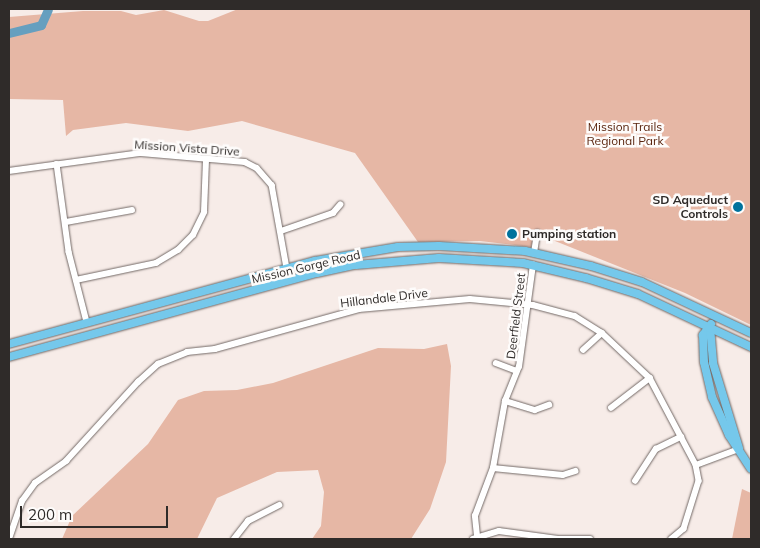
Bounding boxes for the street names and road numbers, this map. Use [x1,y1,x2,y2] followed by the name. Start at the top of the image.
[134,137,240,159] street label: Mission Vista Drive
[250,247,362,287] street label: Mission Gorge Road
[504,272,528,360] street label: Deerfield Street
[340,285,428,311] street label: Hillandale Drive

